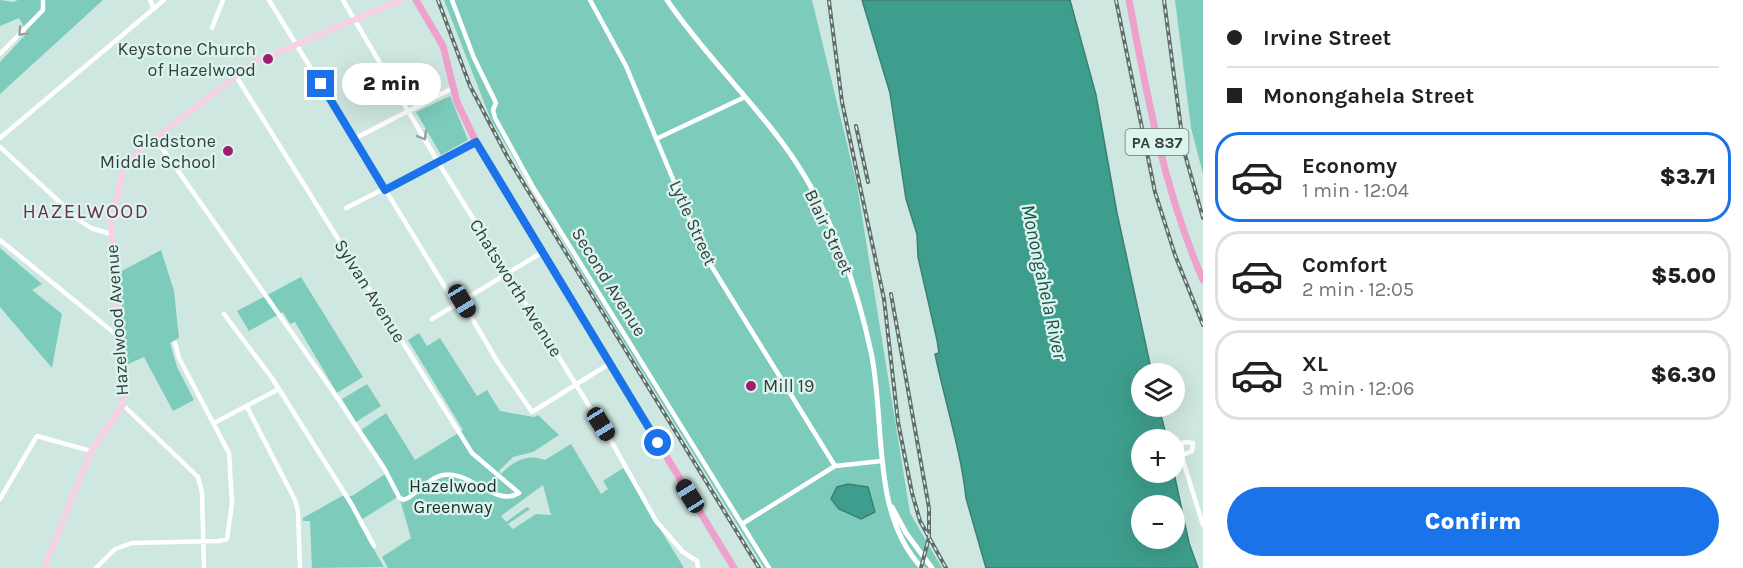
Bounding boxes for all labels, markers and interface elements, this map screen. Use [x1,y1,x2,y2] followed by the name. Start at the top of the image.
[1263,25,1391,51] text: Irvine Street
[18,26,29,36] one-way arrow
[118,38,256,81] place label: Keystone Church of Hazelwood
[261,52,275,66] marker: Keystone Church of Hazelwood
[342,63,441,105] callout: 2 min
[307,70,334,97] route end
[363,72,420,95] text: 2 min
[1263,83,1474,109] text: Monongahela Street
[1126,129,1188,155] road number: PA 837
[100,130,216,173] place label: Gladstone Middle School
[416,130,427,140] one-way arrow
[221,144,235,158] marker: Gladstone Middle School
[1230,150,1284,204] icon: car
[1302,153,1397,179] text: Economy
[1659,164,1716,190] text: $3.71
[664,177,722,269] street label: Lytle Street
[1302,179,1409,202] text: 1 min · 12:04
[800,186,858,278] street label: Blair Street
[23,200,149,223] district label: HAZELWOOD
[1016,202,1072,363] water label: Monongahela River
[465,215,567,361] street label: Chatsworth Avenue
[567,223,651,341] street label: Second Avenue
[330,235,410,347] street label: Sylvan Avenue
[101,244,133,396] street label: Hazelwood Avenue
[1230,249,1284,303] icon: car
[1302,252,1387,278] text: Comfort
[1651,263,1716,289] text: $5.00
[1302,278,1414,301] text: 2 min · 12:05
[445,281,479,321] car
[1230,348,1284,402] icon: car
[1302,351,1328,377] text: XL
[1651,362,1716,388] text: $6.30
[1131,363,1185,549] map controls
[1131,363,1185,417] button: layers
[763,375,814,397] place label: Mill 19
[1302,377,1415,400] text: 3 min · 12:06
[744,379,758,393] marker: Mill 19
[584,404,618,444] car
[644,429,671,456] route start
[1131,429,1185,483] button: +
[409,475,497,518] park label: Hazelwood Greenway
[673,476,707,516] car
[1227,487,1719,556] button: Confirm
[1131,495,1185,549] button: −

